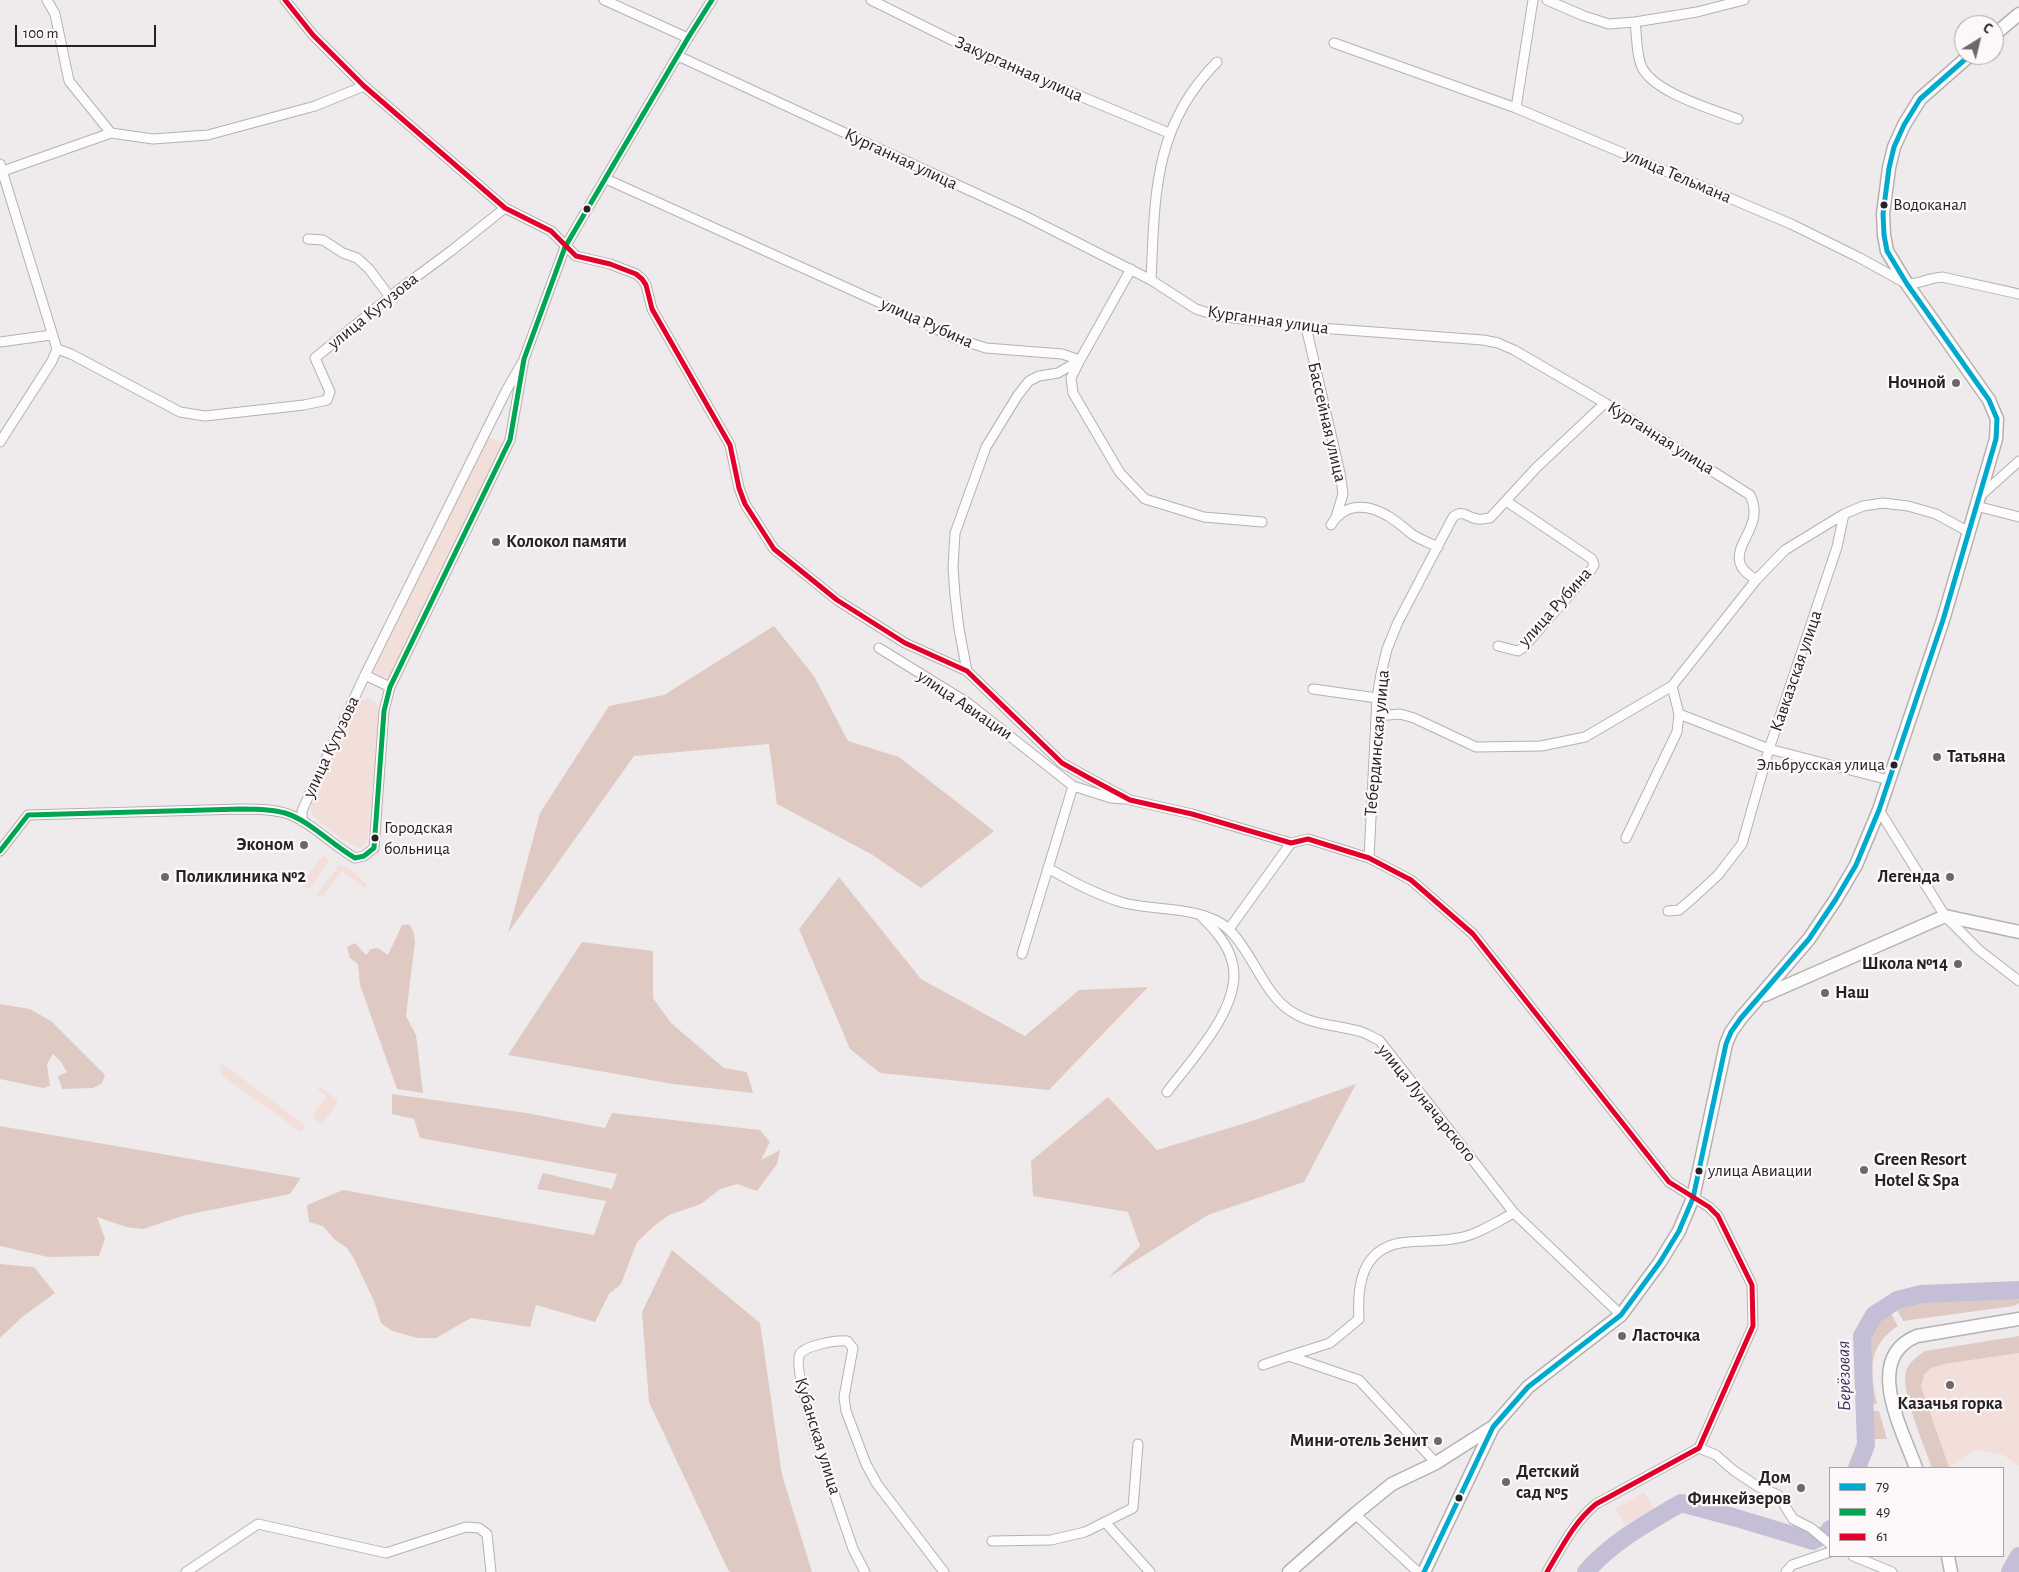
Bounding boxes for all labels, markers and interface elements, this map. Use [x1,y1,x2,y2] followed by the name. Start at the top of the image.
[18,15,159,47] scale bar
[1954,15,2004,65] north arrow
[1980,21,1994,37] text: С
[23,26,58,41] text: 100 m
[952,31,1086,107] street label: Закурганная улица
[841,123,961,195] street label: Курганная улица
[1621,144,1735,208] street label: улица Тельмана
[1893,195,1967,215] place label: Водоканал
[1879,200,1889,210] marker: Водоканал
[582,204,592,214] unlabelled marker
[323,268,423,354] street label: улица Кутузова
[877,293,977,353] street label: улица Рубина
[1206,301,1330,339] street label: Курганная улица
[1303,360,1351,484] street label: Бассейная улица
[1888,372,1946,394] place label: Ночной
[1950,377,1962,389] marker: Ночной
[1603,396,1719,480] street label: Курганная улица
[506,531,627,553] place label: Колокол памяти
[490,536,502,548] marker: Колокол памяти
[1514,563,1596,651] street label: улица Рубина
[1765,607,1827,735] street label: Кавказская улица
[913,665,1017,745] street label: улица Авиации
[1360,669,1394,817] street label: Тебердинская улица
[298,693,364,801] street label: улица Кутузова
[1947,746,2006,768] place label: Татьяна
[1931,751,1943,763] marker: Татьяна
[1757,755,1885,775] place label: Эльбрусская улица
[1889,760,1899,770] marker: Эльбрусская улица
[384,818,453,858] place label: Городская больница
[370,833,380,843] marker: Городская больница
[236,834,294,856] place label: Эконом
[298,839,310,851] marker: Эконом
[175,866,306,888] place label: Поликлиника №2
[1878,866,1940,888] place label: Легенда
[159,871,171,883] marker: Поликлиника №2
[1944,871,1956,883] marker: Легенда
[1862,953,1948,975] place label: Школа №14
[1952,958,1964,970] marker: Школа №14
[1835,982,1869,1004] place label: Наш
[1819,987,1831,999] marker: Наш
[1373,1040,1481,1166] street label: улица Луначарского
[1874,1149,1967,1192] place label: Green Resort Hotel & Spa
[1708,1161,1812,1181] place label: улица Авиации
[1858,1164,1870,1176] marker: Green Resort Hotel & Spa
[1694,1166,1704,1176] marker: улица Авиации
[1632,1325,1700,1347] place label: Ласточка
[1616,1330,1628,1342] marker: Ласточка
[1832,1340,1856,1412] water label: Берёзовая
[790,1375,846,1497] street label: Кубанская улица
[1944,1379,1956,1391] marker: Казачья горка
[1897,1393,2003,1415] place label: Казачья горка
[1290,1430,1428,1452] place label: Мини-отель Зенит
[1432,1435,1444,1447] marker: Мини-отель Зенит
[1516,1461,1580,1504] place label: Детский сад №5
[1687,1467,1791,1510] place label: Дом Финкейзеров
[1829,1467,2004,1557] legend
[1500,1476,1512,1488] marker: Детский сад №5
[1876,1479,1889,1494] text: 79
[1795,1482,1807,1494] marker: Дом Финкейзеров
[1454,1493,1464,1503] unlabelled marker
[1876,1504,1890,1519] text: 49
[1876,1529,1888,1544] text: 61

